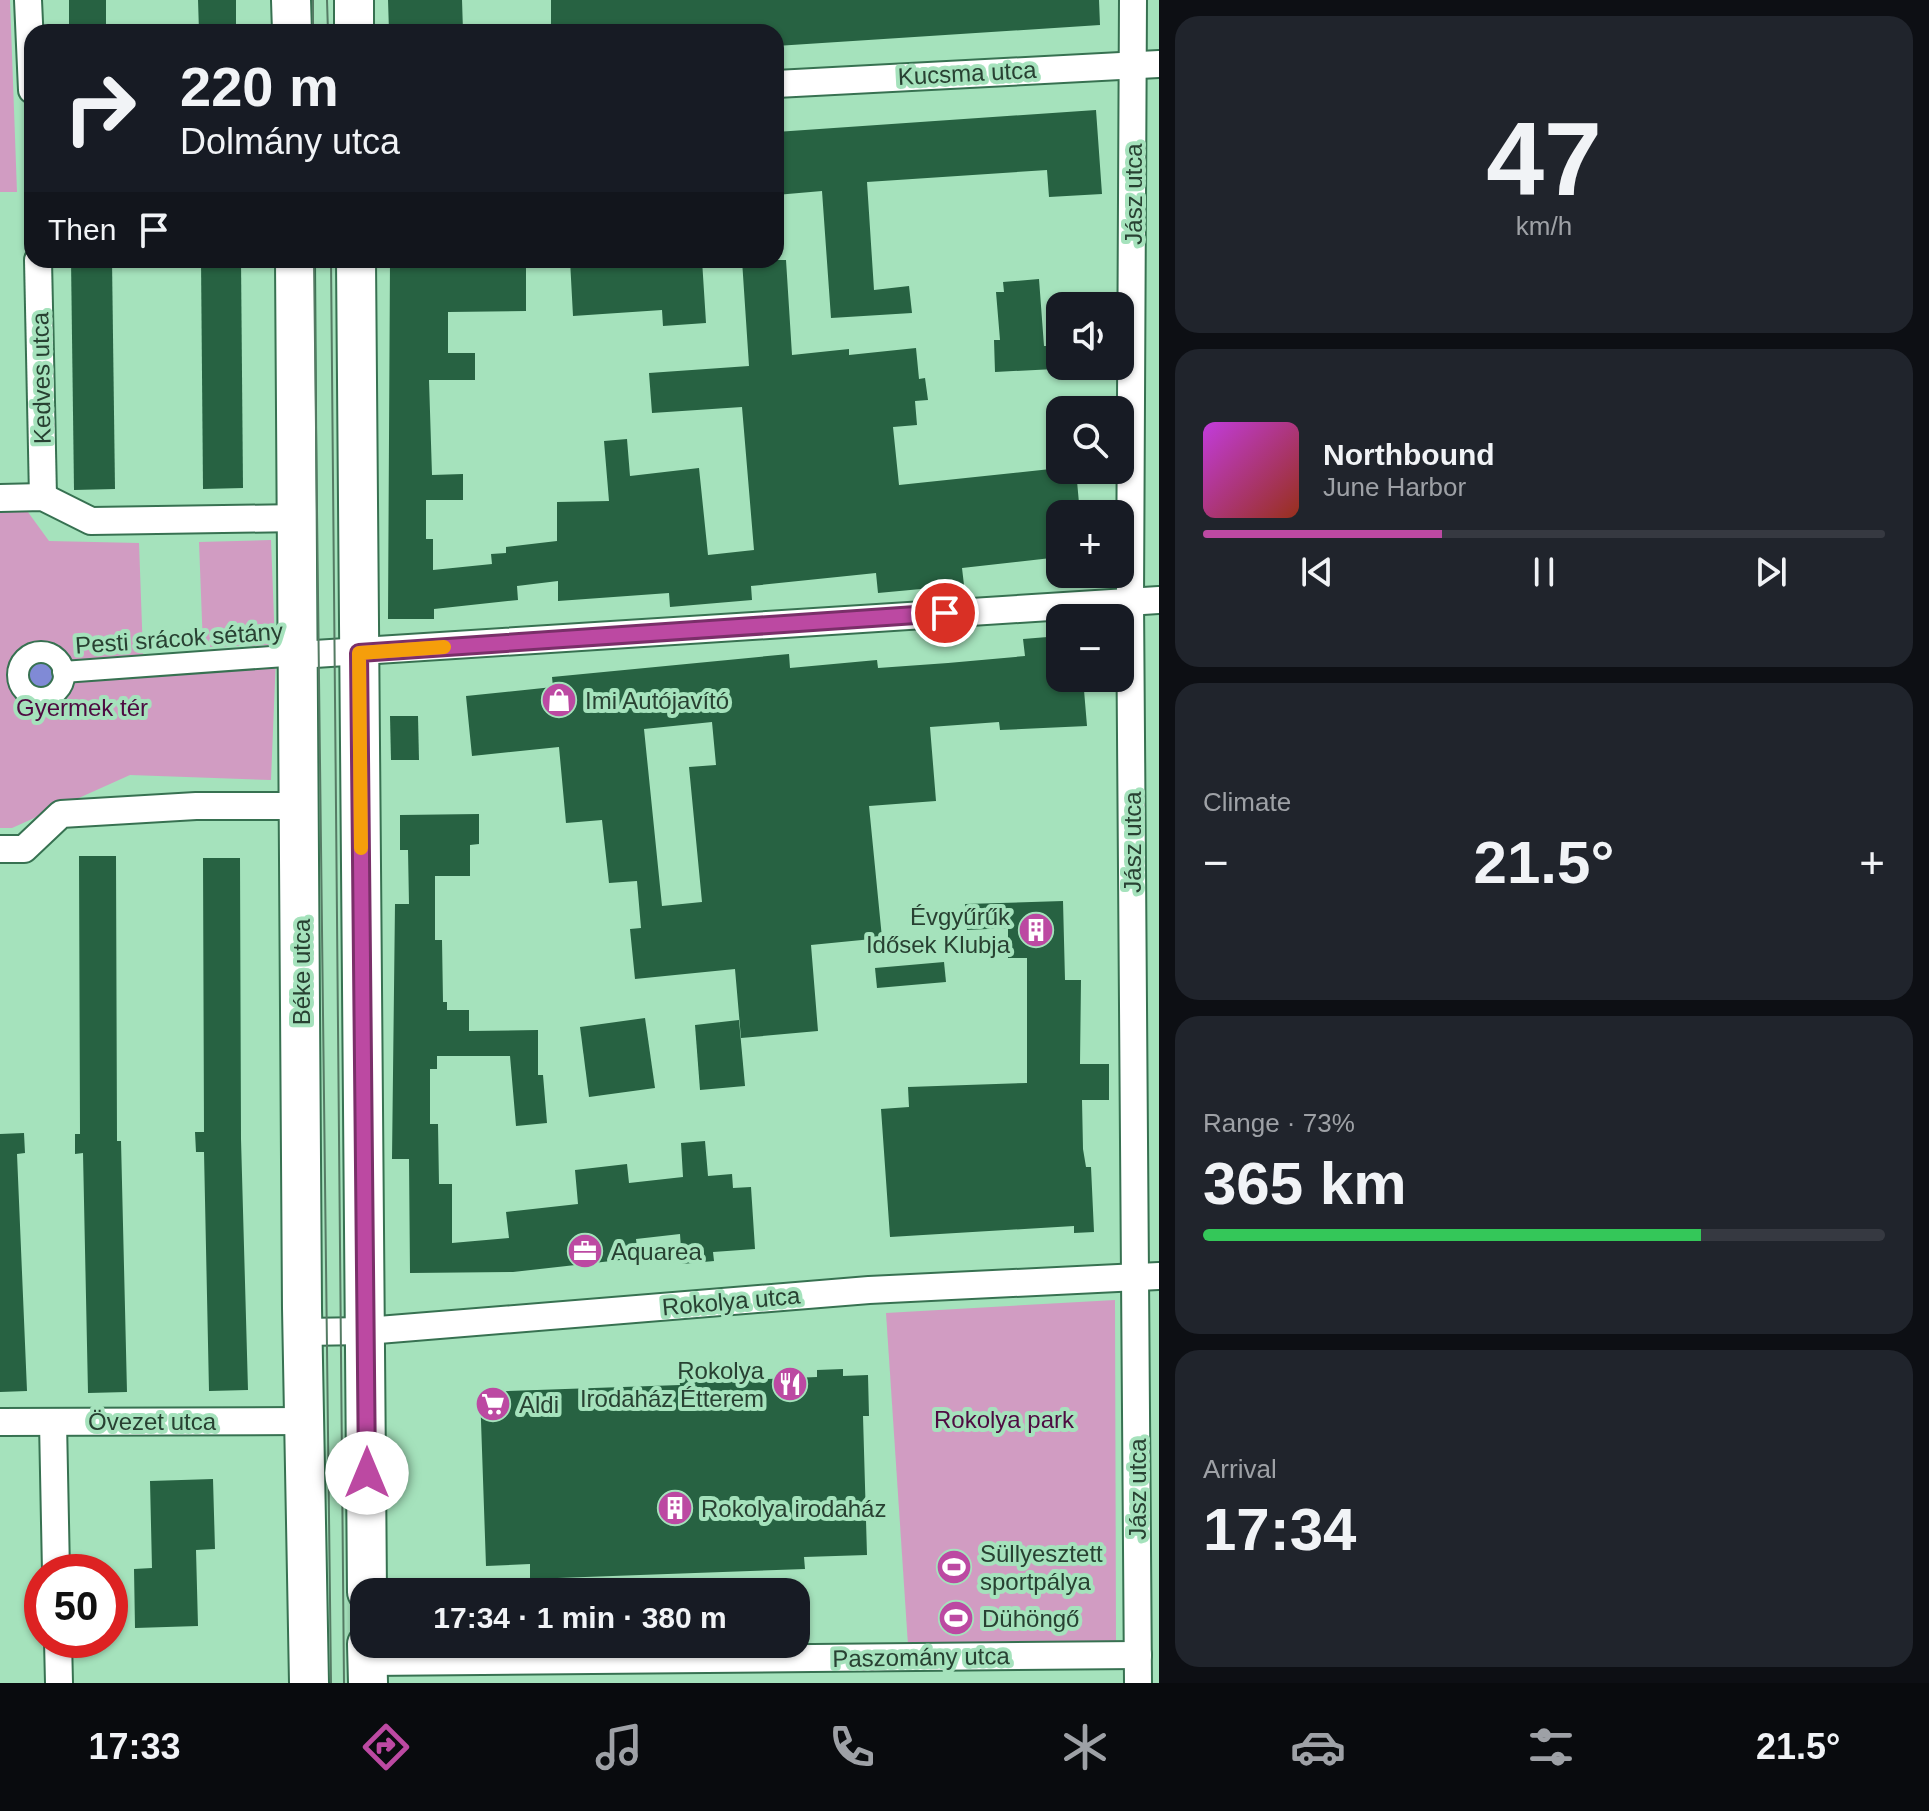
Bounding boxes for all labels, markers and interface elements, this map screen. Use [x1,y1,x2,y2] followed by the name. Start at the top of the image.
[180,55,339,118] text: 220 m
[48,56,152,160] icon: right
[897,56,1038,90] street label: Kucsma utca
[1486,101,1602,217] text: 47
[180,121,400,162] text: Dolmány utca
[1120,143,1147,245] street label: Jász utca
[132,208,176,252] icon: arrive
[1516,211,1572,241] text: km/h
[48,213,116,246] text: Then
[1046,292,1134,692] map controls
[1046,292,1134,380] button: sound
[26,311,56,444] street label: Kedves utca
[1046,396,1134,484] button: search
[1323,438,1495,471] text: Northbound
[1323,472,1466,502] text: June Harbor
[1046,500,1134,588] button: +
[1295,550,1339,594] icon: previous
[1522,550,1566,594] icon: pause
[1749,550,1793,594] icon: next
[911,579,979,647] pin
[923,591,967,635] icon: arrive
[1046,604,1134,692] button: −
[74,617,284,659] street label: Pesti srácok sétány
[540,681,578,719] shop icon: Imi Autójavító
[585,687,729,714] place label: Imi Autójavító
[16,694,148,721] park label: Gyermek tér
[1203,787,1291,817] text: Climate
[1119,791,1146,893] street label: Jász utca
[1474,829,1614,896] text: 21.5°
[1203,838,1229,887] text: −
[1859,838,1885,887] text: +
[866,903,1011,958] place label: Évgyűrűk Idősek Klubja
[1017,911,1055,949] building icon: Évgyűrűk Idősek Klubja
[288,918,315,1025] street label: Béke utca
[1203,1108,1355,1138] text: Range · 73%
[1203,1150,1407,1217] text: 365 km
[566,1232,604,1270] office icon: Aquarea
[611,1238,702,1265] place label: Aquarea
[661,1281,802,1320] street label: Rokolya utca
[580,1357,765,1412] place label: Rokolya Irodaház Étterem
[771,1365,809,1403] restaurant icon: Rokolya Irodaház Étterem
[474,1385,512,1423] supermarket icon: Aldi
[519,1391,559,1418] place label: Aldi
[934,1406,1075,1433] park label: Rokolya park
[88,1408,217,1435] street label: Övezet utca
[325,1431,409,1515] position arrow
[1124,1438,1151,1540] street label: Jász utca
[1203,1454,1277,1484] text: Arrival
[656,1489,694,1527] building icon: Rokolya irodaház
[701,1495,886,1522] place label: Rokolya irodaház
[1203,1496,1356,1563] text: 17:34
[980,1540,1103,1595] place label: Süllyesztett sportpálya
[935,1548,973,1586] sports icon: Süllyesztett sportpálya
[24,1554,128,1658] speed limit sign: 50
[937,1599,975,1637] sports icon: Dühöngő
[433,1601,727,1634] text: 17:34 · 1 min · 380 m
[982,1605,1079,1632] place label: Dühöngő
[832,1642,1011,1672] street label: Paszomány utca
[358,1719,414,1775] icon: directions
[591,1719,647,1775] icon: music
[824,1719,880,1775] icon: phone
[1057,1719,1113,1775] icon: climate
[1290,1719,1346,1775] icon: car
[1523,1719,1579,1775] icon: filters
[89,1726,181,1767] text: 17:33
[1756,1726,1840,1767] text: 21.5°

